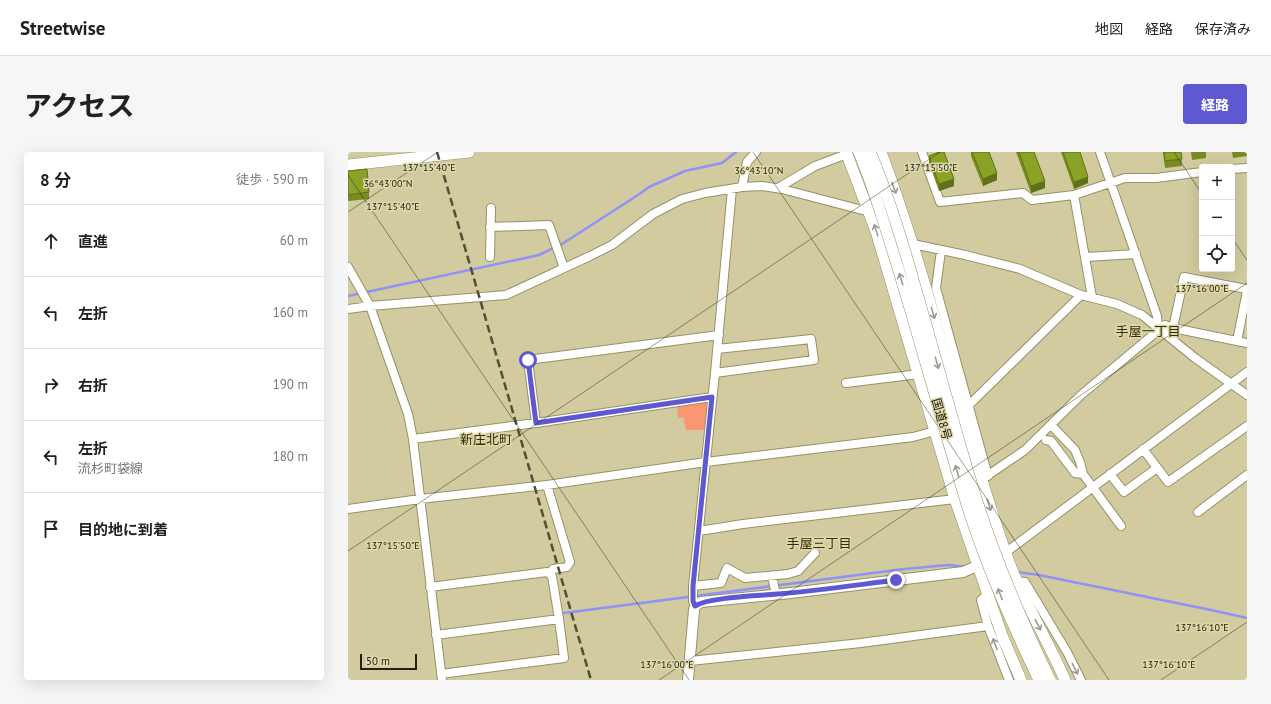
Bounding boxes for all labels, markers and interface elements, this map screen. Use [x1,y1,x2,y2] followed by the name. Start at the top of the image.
[20,16,105,40] text: Streetwise
[1095,20,1123,38] text: 地図
[1145,20,1173,38] text: 経路
[1195,20,1251,38] text: 保存済み
[1183,84,1247,124] button: 経路
[24,87,135,124] text: アクセス
[402,161,456,174] text: 137°15'40"E
[904,161,958,174] text: 137°15'50"E
[734,164,784,177] text: 36°43'10"N
[1199,164,1235,272] map controls
[1199,164,1235,200] button: +
[40,169,71,191] text: 8 分
[236,171,308,188] text: 徒歩 · 590 m
[363,177,413,190] text: 36°43'00"N
[891,182,899,194] one-way arrow
[366,200,420,213] text: 137°15'40"E
[1199,200,1235,236] button: −
[872,224,879,237] one-way arrow
[40,230,62,252] icon: ahead
[78,232,108,251] text: 直進
[280,232,308,249] text: 60 m
[1199,236,1235,272] button: locate
[897,273,904,286] one-way arrow
[1175,282,1229,295] text: 137°16'00"E
[40,302,62,324] icon: left
[78,304,108,323] text: 左折
[273,304,308,321] text: 160 m
[930,306,937,319] one-way arrow
[1115,323,1181,340] district label: 手屋一丁目
[519,351,537,369] route start
[934,356,941,369] one-way arrow
[40,374,62,396] icon: right
[78,376,108,395] text: 右折
[273,376,308,393] text: 190 m
[929,396,955,442] street label: 国道8号
[460,431,512,448] district label: 新庄北町
[78,439,108,458] text: 左折
[40,446,62,468] icon: left
[273,448,308,465] text: 180 m
[78,460,143,477] text: 流杉町袋線
[953,465,960,478] one-way arrow
[986,498,993,511] one-way arrow
[40,518,62,540] icon: arrive
[78,520,168,539] text: 目的地に到着
[786,535,852,552] district label: 手屋三丁目
[366,539,420,552] text: 137°15'50"E
[887,571,905,589] route end
[995,588,1003,600] one-way arrow
[1034,619,1042,631] one-way arrow
[1175,621,1229,634] text: 137°16'10"E
[990,638,998,650] one-way arrow
[360,652,417,671] scale bar
[366,654,390,668] text: 50 m
[640,658,694,671] text: 137°16'00"E
[1142,658,1196,671] text: 137°16'10"E
[1072,662,1079,674] one-way arrow

